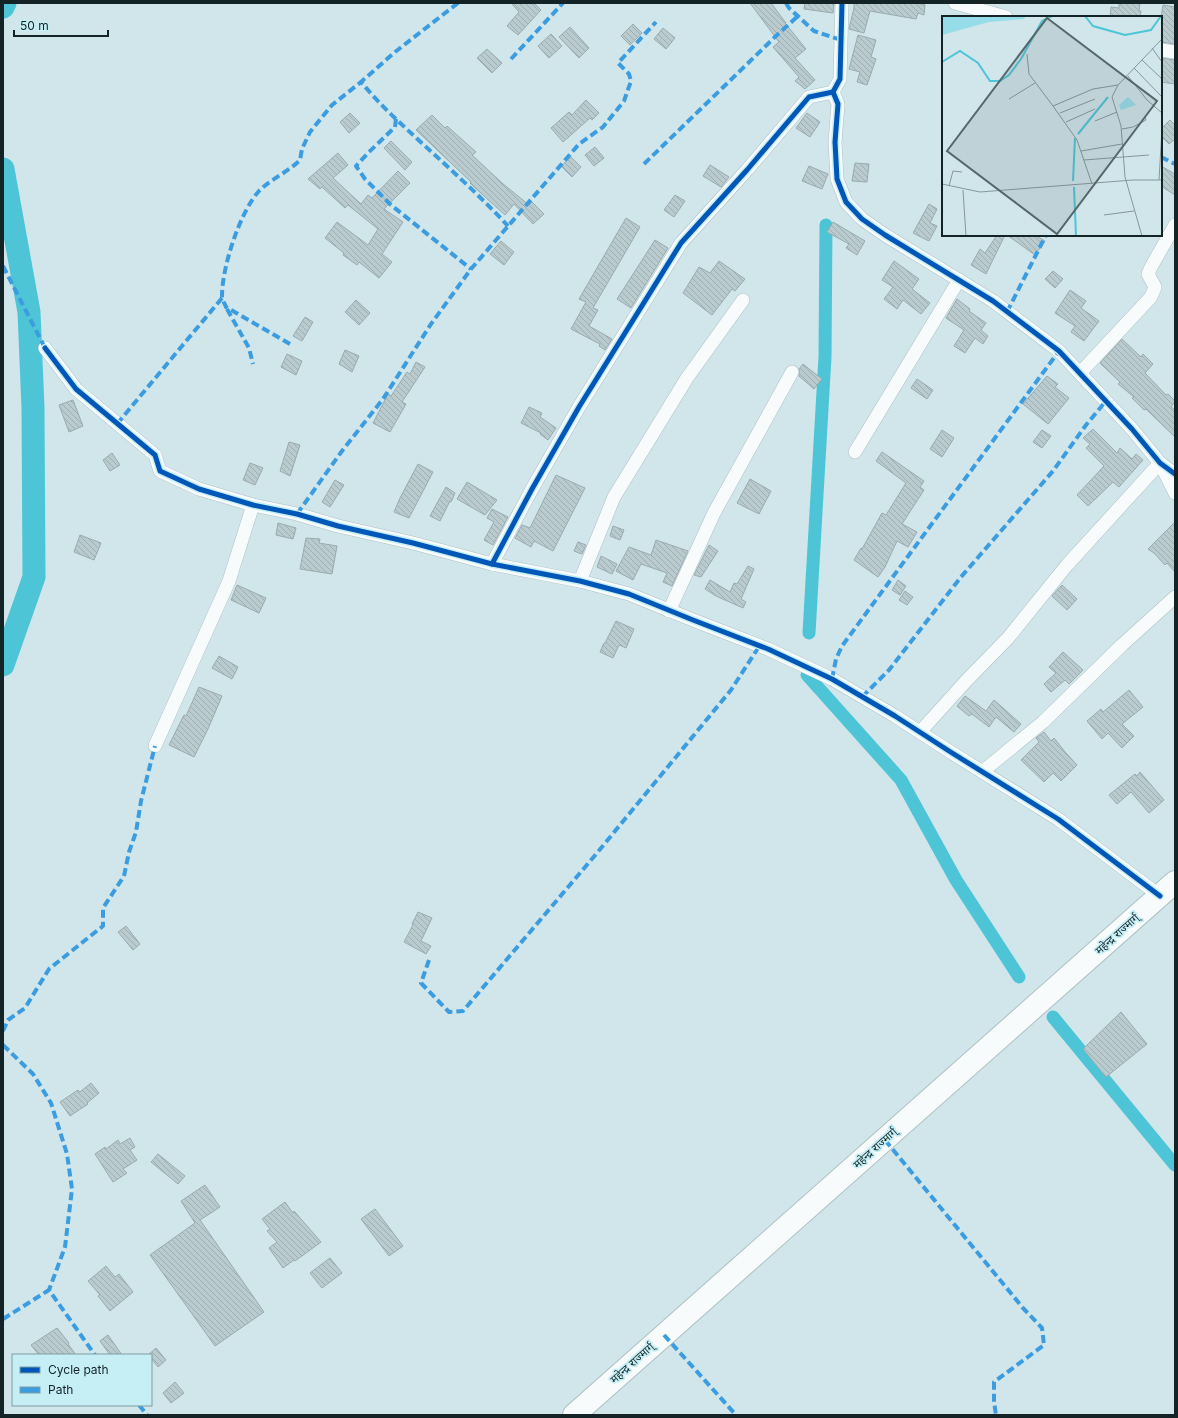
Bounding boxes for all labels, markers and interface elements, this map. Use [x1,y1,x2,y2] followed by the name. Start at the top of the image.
[14,12,108,38] scale bar
[942,16,1162,236] inset map
[20,18,49,33] text: 50 m
[1092,909,1143,957] street label: महेन्द्र राज्मार्ग्
[850,1123,901,1171] street label: महेन्द्र राज्मार्ग्
[607,1338,658,1386] street label: महेन्द्र राज्मार्ग्
[12,1354,152,1406] legend
[48,1362,109,1377] text: Cycle path
[48,1382,73,1397] text: Path

